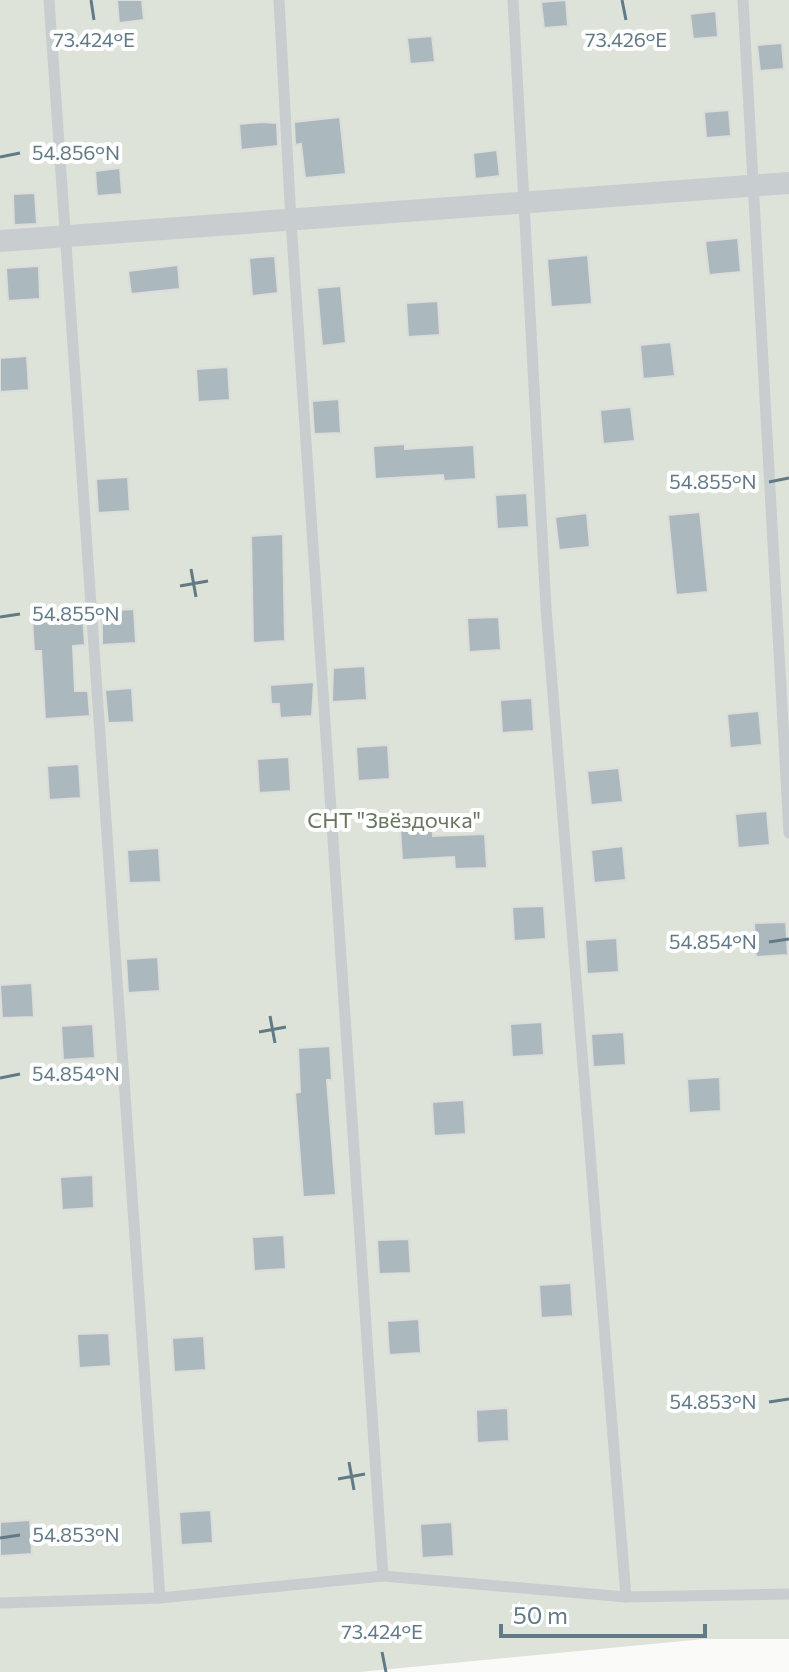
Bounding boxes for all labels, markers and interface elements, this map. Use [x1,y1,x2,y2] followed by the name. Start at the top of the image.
[53,27,135,51] text: 73.424°E
[585,27,667,51] text: 73.426°E
[32,140,120,164] text: 54.856°N
[669,469,757,493] text: 54.855°N
[32,601,120,625] text: 54.855°N
[307,806,481,833] park label: СНТ "Звёздочка"
[669,929,757,953] text: 54.854°N
[32,1061,120,1085] text: 54.854°N
[669,1389,757,1413] text: 54.853°N
[32,1522,120,1546] text: 54.853°N
[501,1588,705,1638] scale bar
[513,1600,568,1629] text: 50 m
[341,1619,423,1643] text: 73.424°E

